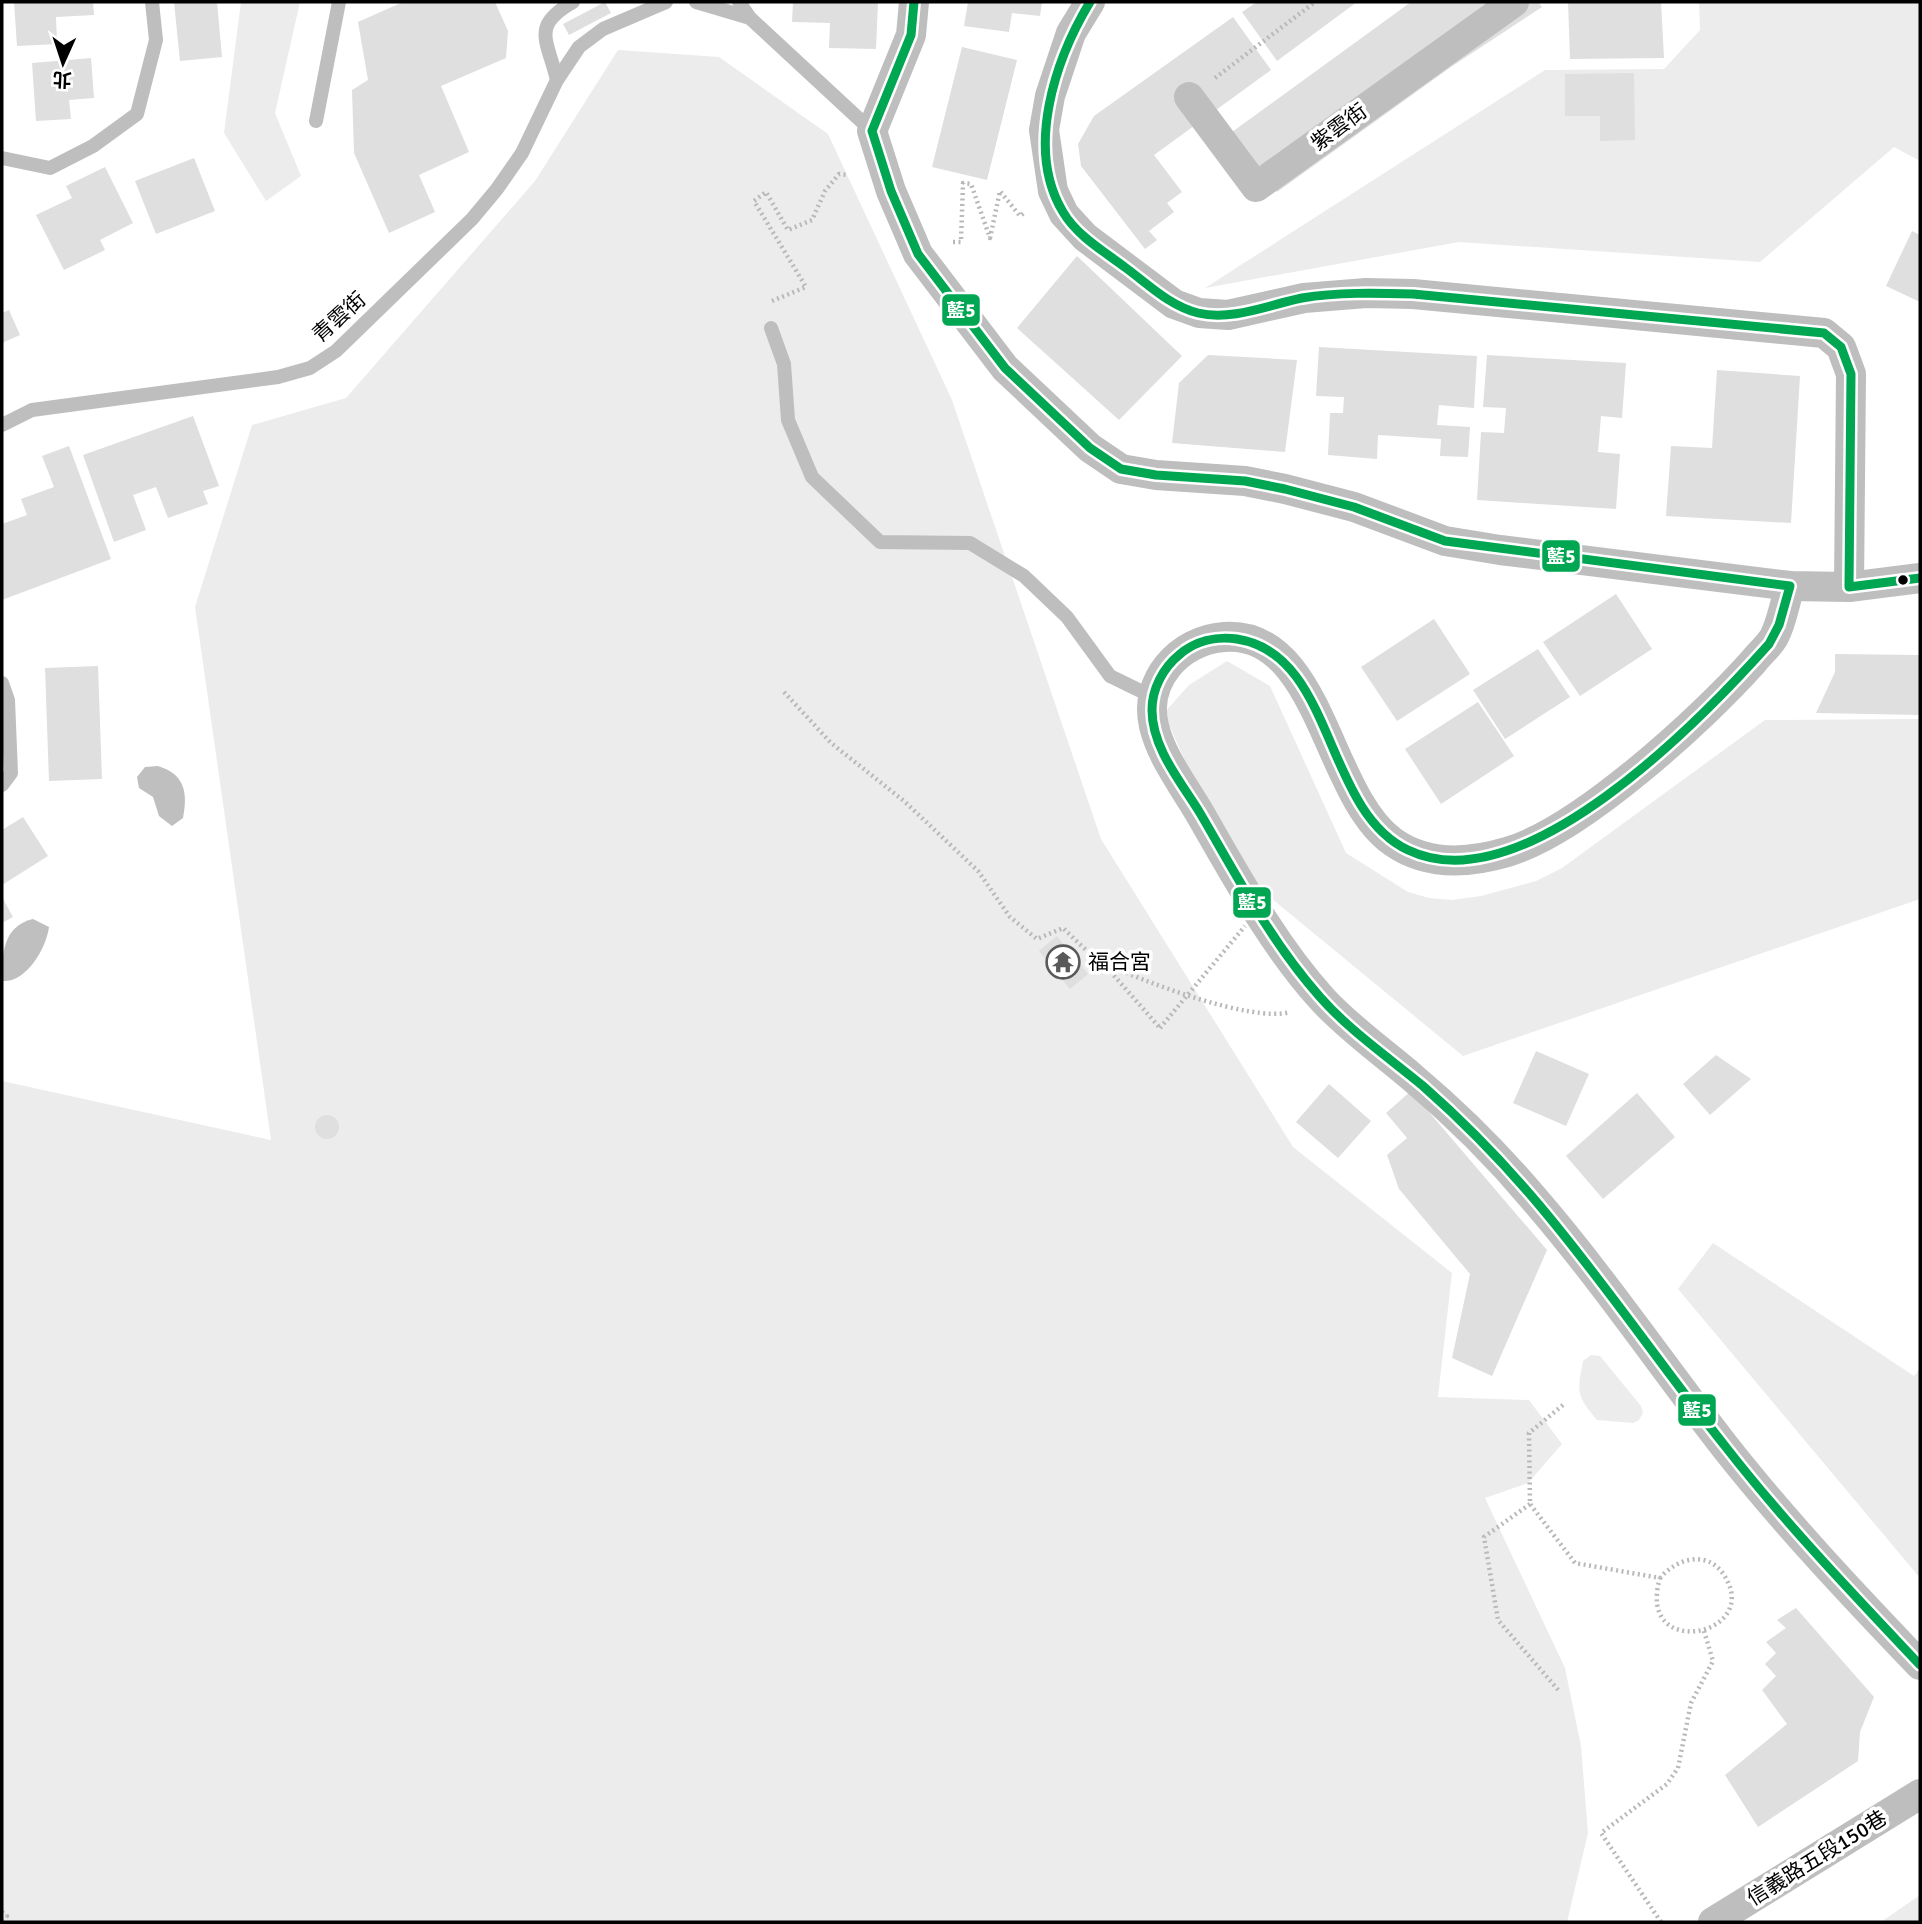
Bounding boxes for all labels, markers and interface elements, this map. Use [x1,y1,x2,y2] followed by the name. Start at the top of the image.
[28,28,98,98] north arrow
[52,66,72,91] text: 北
[1306,98,1372,156] street label: 紫雲街
[307,286,371,348] street label: 青雲街
[941,293,981,327] line badge: 藍5
[946,299,976,323] text: 藍5
[1541,539,1581,573] line badge: 藍5
[1546,545,1576,569] text: 藍5
[1896,573,1910,587] unlabelled marker
[1232,886,1272,919] line badge: 藍5
[1237,891,1267,915] text: 藍5
[1044,943,1082,981] temple icon: 福合宮
[1088,949,1151,975] place label: 福合宮
[1677,1393,1717,1427] line badge: 藍5
[1682,1399,1712,1423] text: 藍5
[1742,1805,1892,1911] street label: 信義路五段150巷

